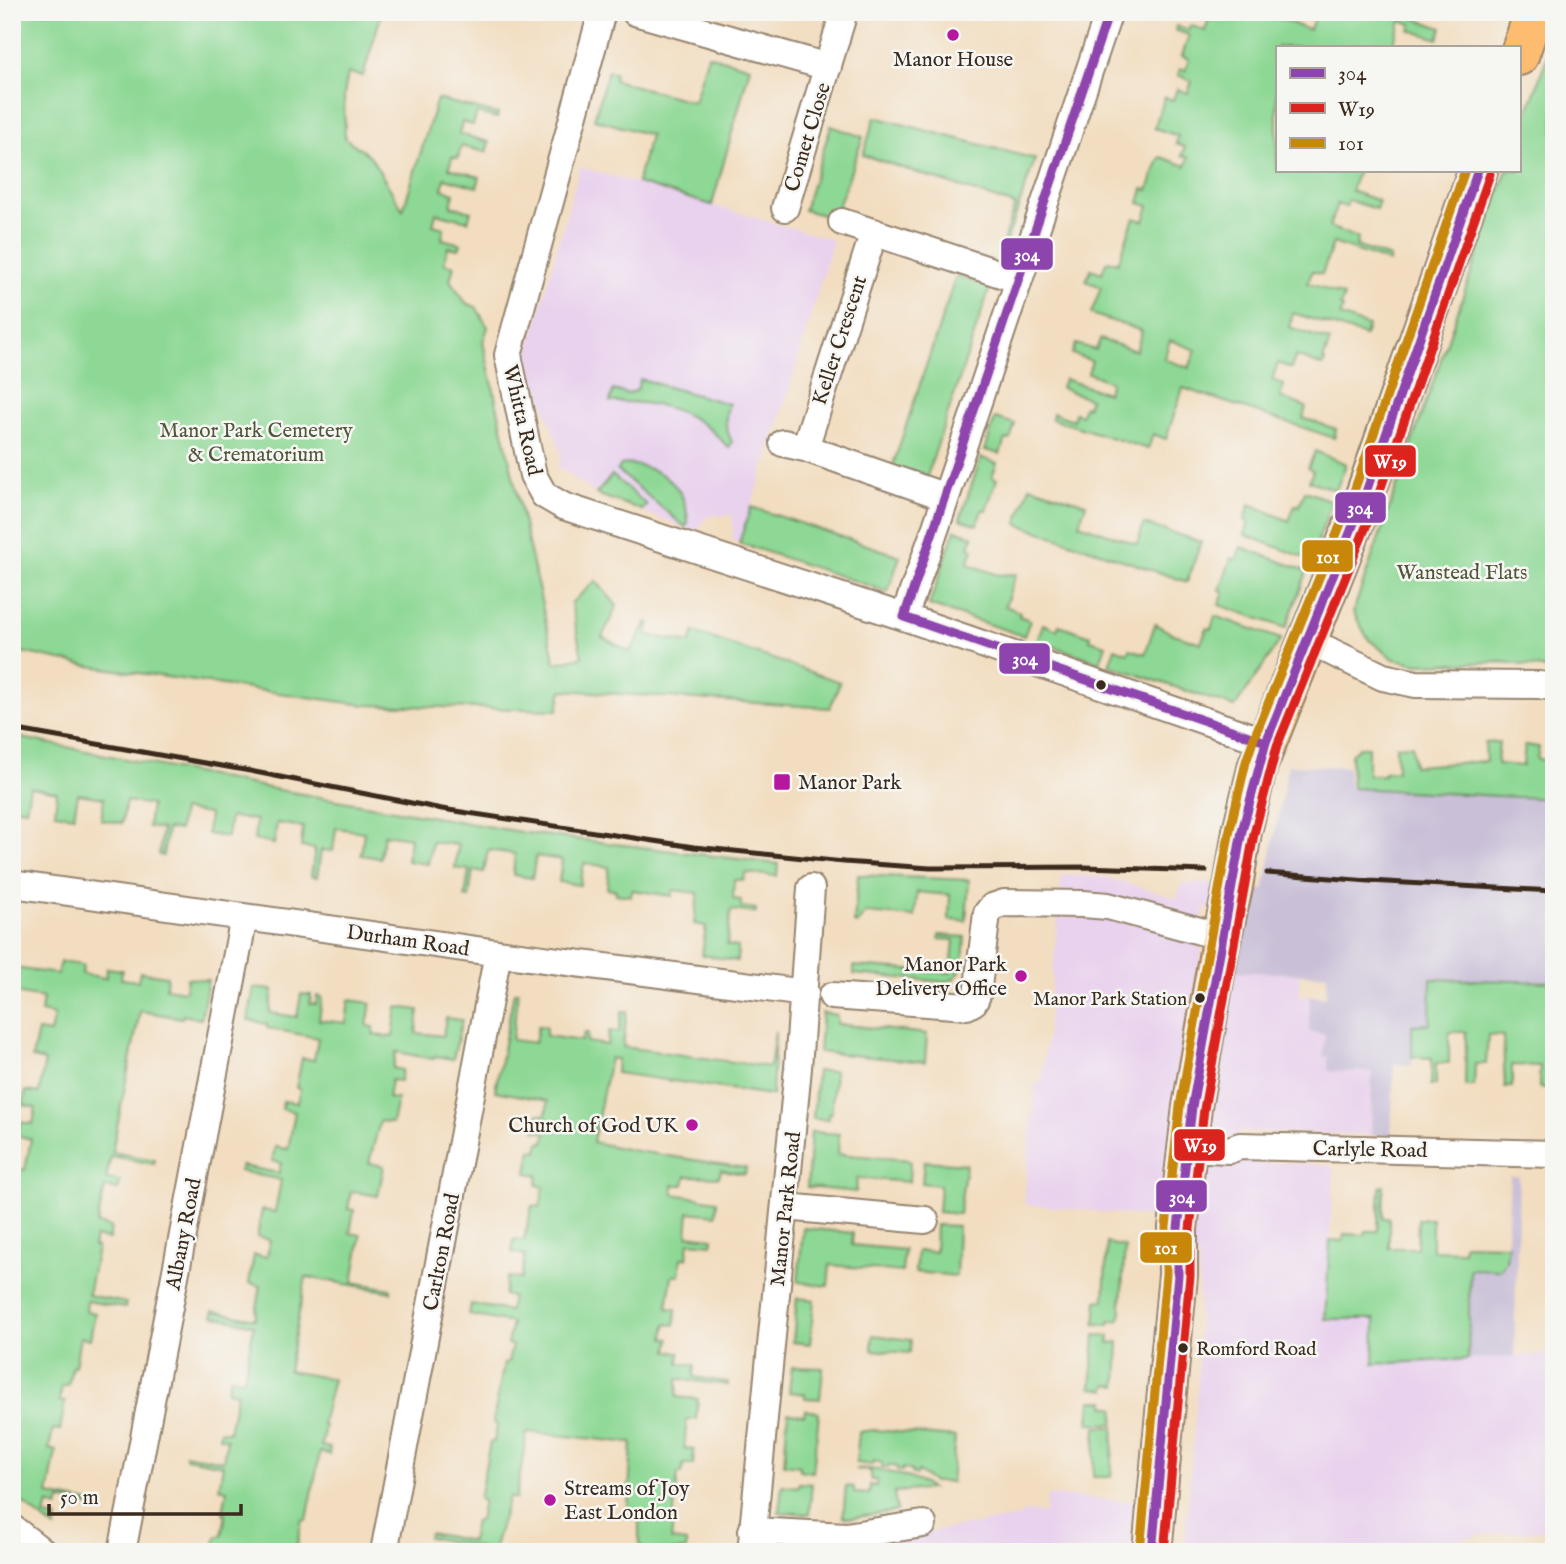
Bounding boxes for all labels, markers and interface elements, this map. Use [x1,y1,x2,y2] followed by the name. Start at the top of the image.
[945,27,961,43] marker: Manor House
[1276,46,1520,172] legend
[893,47,1014,74] place label: Manor House
[1338,61,1367,88] text: 304
[779,79,838,195] street label: Comet Close
[1338,97,1375,124] text: W19
[1338,131,1364,158] text: 101
[1000,237,1054,271] line badge: 304
[1014,244,1041,268] text: 304
[807,272,874,409] street label: Keller Crescent
[496,362,548,479] street label: Whitta Road
[159,418,353,469] park label: Manor Park Cemetery & Crematorium
[1364,444,1417,478] line badge: W19
[1372,451,1407,475] text: W19
[1334,491,1387,524] line badge: 304
[1347,497,1374,521] text: 304
[1301,539,1354,573] line badge: 101
[1316,546,1340,570] text: 101
[1397,560,1527,587] park label: Wanstead Flats
[998,642,1051,675] line badge: 304
[1012,648,1039,672] text: 304
[1094,678,1108,692] unlabelled marker
[798,770,902,797] place label: Manor Park
[772,772,792,792] marker: Manor Park
[345,919,472,964] street label: Durham Road
[875,952,1008,1003] place label: Manor Park Delivery Office
[1013,968,1029,984] marker: Manor Park Delivery Office
[1033,988,1187,1012] place label: Manor Park Station
[1193,991,1207,1005] marker: Manor Park Station
[508,1113,679,1140] place label: Church of God UK
[684,1117,700,1133] marker: Church of God UK
[1173,1128,1226,1162] line badge: W19
[765,1130,808,1288] street label: Manor Park Road
[1182,1135,1217,1159] text: W19
[1312,1136,1428,1165] street label: Carlyle Road
[160,1175,209,1294] street label: Albany Road
[1155,1179,1208,1213] line badge: 304
[1169,1186,1196,1210] text: 304
[418,1190,467,1313] street label: Carlton Road
[1139,1231,1193,1264] line badge: 101
[1154,1237,1178,1261] text: 101
[1196,1338,1317,1362] place label: Romford Road
[1176,1341,1190,1355] marker: Romford Road
[49,1473,242,1517] scale bar
[564,1476,690,1527] place label: Streams of Joy East London
[60,1485,99,1512] text: 50 m
[542,1492,558,1508] marker: Streams of Joy East London

